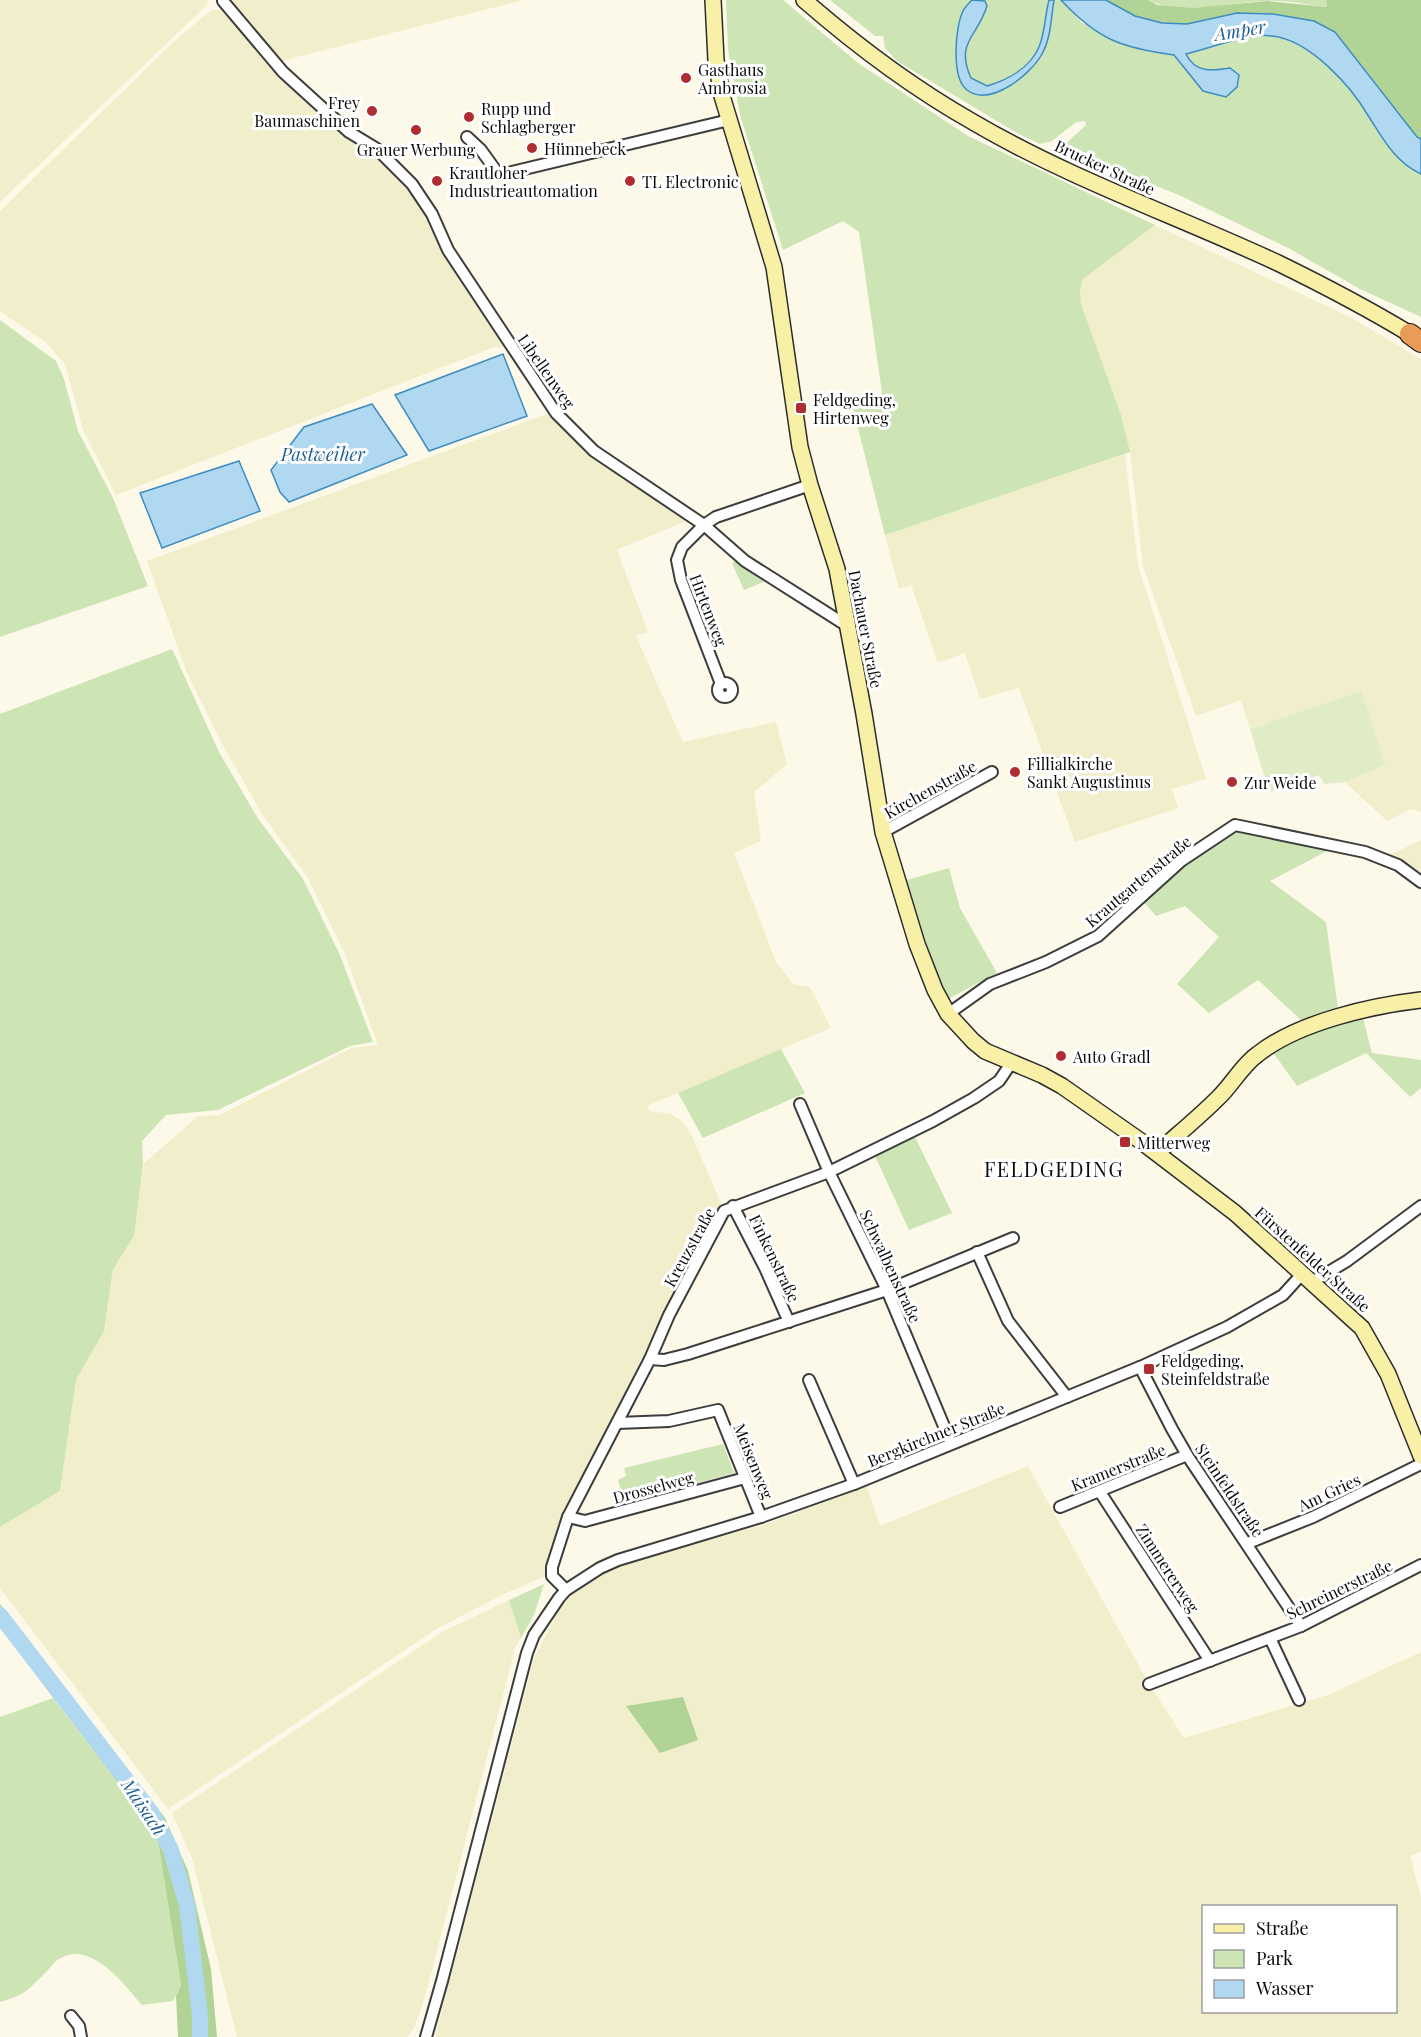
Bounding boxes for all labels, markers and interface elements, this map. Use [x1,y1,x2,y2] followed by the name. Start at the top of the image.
[1211,14,1268,46] water label: Amper
[697,59,767,98] place label: Gasthaus Ambrosia
[679,71,693,85] marker: Gasthaus Ambrosia
[254,92,360,131] place label: Frey Baumaschinen
[481,98,576,137] place label: Rupp und Schlagberger
[365,104,379,118] marker: Frey Baumaschinen
[462,110,476,124] marker: Rupp und Schlagberger
[409,123,423,137] marker: Grauer Werbung
[1052,135,1158,199] street label: Brucker Straße
[544,138,626,159] place label: Hünnebeck
[357,139,476,160] place label: Grauer Werbung
[525,141,539,155] marker: Hünnebeck
[449,162,598,201] place label: Krautloher Industrieautomation
[642,171,739,192] place label: TL Electronic
[430,174,444,188] marker: Krautloher Industrieautomation
[623,174,637,188] marker: TL Electronic
[514,330,581,413] street label: Libellenweg
[813,389,896,428] place label: Feldgeding, Hirtenweg
[794,401,808,415] marker: Feldgeding, Hirtenweg
[280,442,366,466] water label: Pastweiher
[844,568,888,690] street label: Dachauer Straße
[686,571,733,650] street label: Hirtenweg
[1027,753,1151,792] place label: Fillialkirche Sankt Augustinus
[880,755,980,823] street label: Kirchenstraße
[1008,765,1022,779] marker: Fillialkirche Sankt Augustinus
[1244,772,1316,793] place label: Zur Weide
[1225,775,1239,789] marker: Zur Weide
[1081,830,1195,932] street label: Krautgartenstraße
[1072,1046,1151,1067] place label: Auto Gradl
[1054,1049,1068,1063] marker: Auto Gradl
[1137,1132,1211,1153] place label: Mitterweg
[1118,1135,1132,1149] marker: Mitterweg
[984,1155,1124,1182] district label: FELDGEDING
[1251,1202,1375,1316] street label: Fürstenfelder Straße
[659,1204,719,1290] street label: Kreuzstraße
[856,1206,926,1326] street label: Schwalbenstraße
[745,1211,805,1305] street label: Finkenstraße
[1161,1350,1270,1389] place label: Feldgeding, Steinfeldstraße
[1142,1362,1156,1376] marker: Feldgeding, Steinfeldstraße
[864,1397,1008,1471] street label: Bergkirchner Straße
[729,1420,779,1502] street label: Meisenweg
[1068,1438,1168,1496] street label: Kramerstraße
[1191,1439,1269,1541] street label: Steinfeldstraße
[610,1466,696,1508] street label: Drosselweg
[1293,1468,1364,1516] street label: Am Gries
[1132,1520,1205,1617] street label: Zimmererweg
[1282,1554,1396,1624] street label: Schreinerstraße
[116,1773,172,1840] water label: Maisach
[1202,1905,1397,2013] legend
[1256,1916,1309,1940] text: Straße
[1256,1946,1293,1970] text: Park
[1255,1976,1314,2000] text: Wasser

